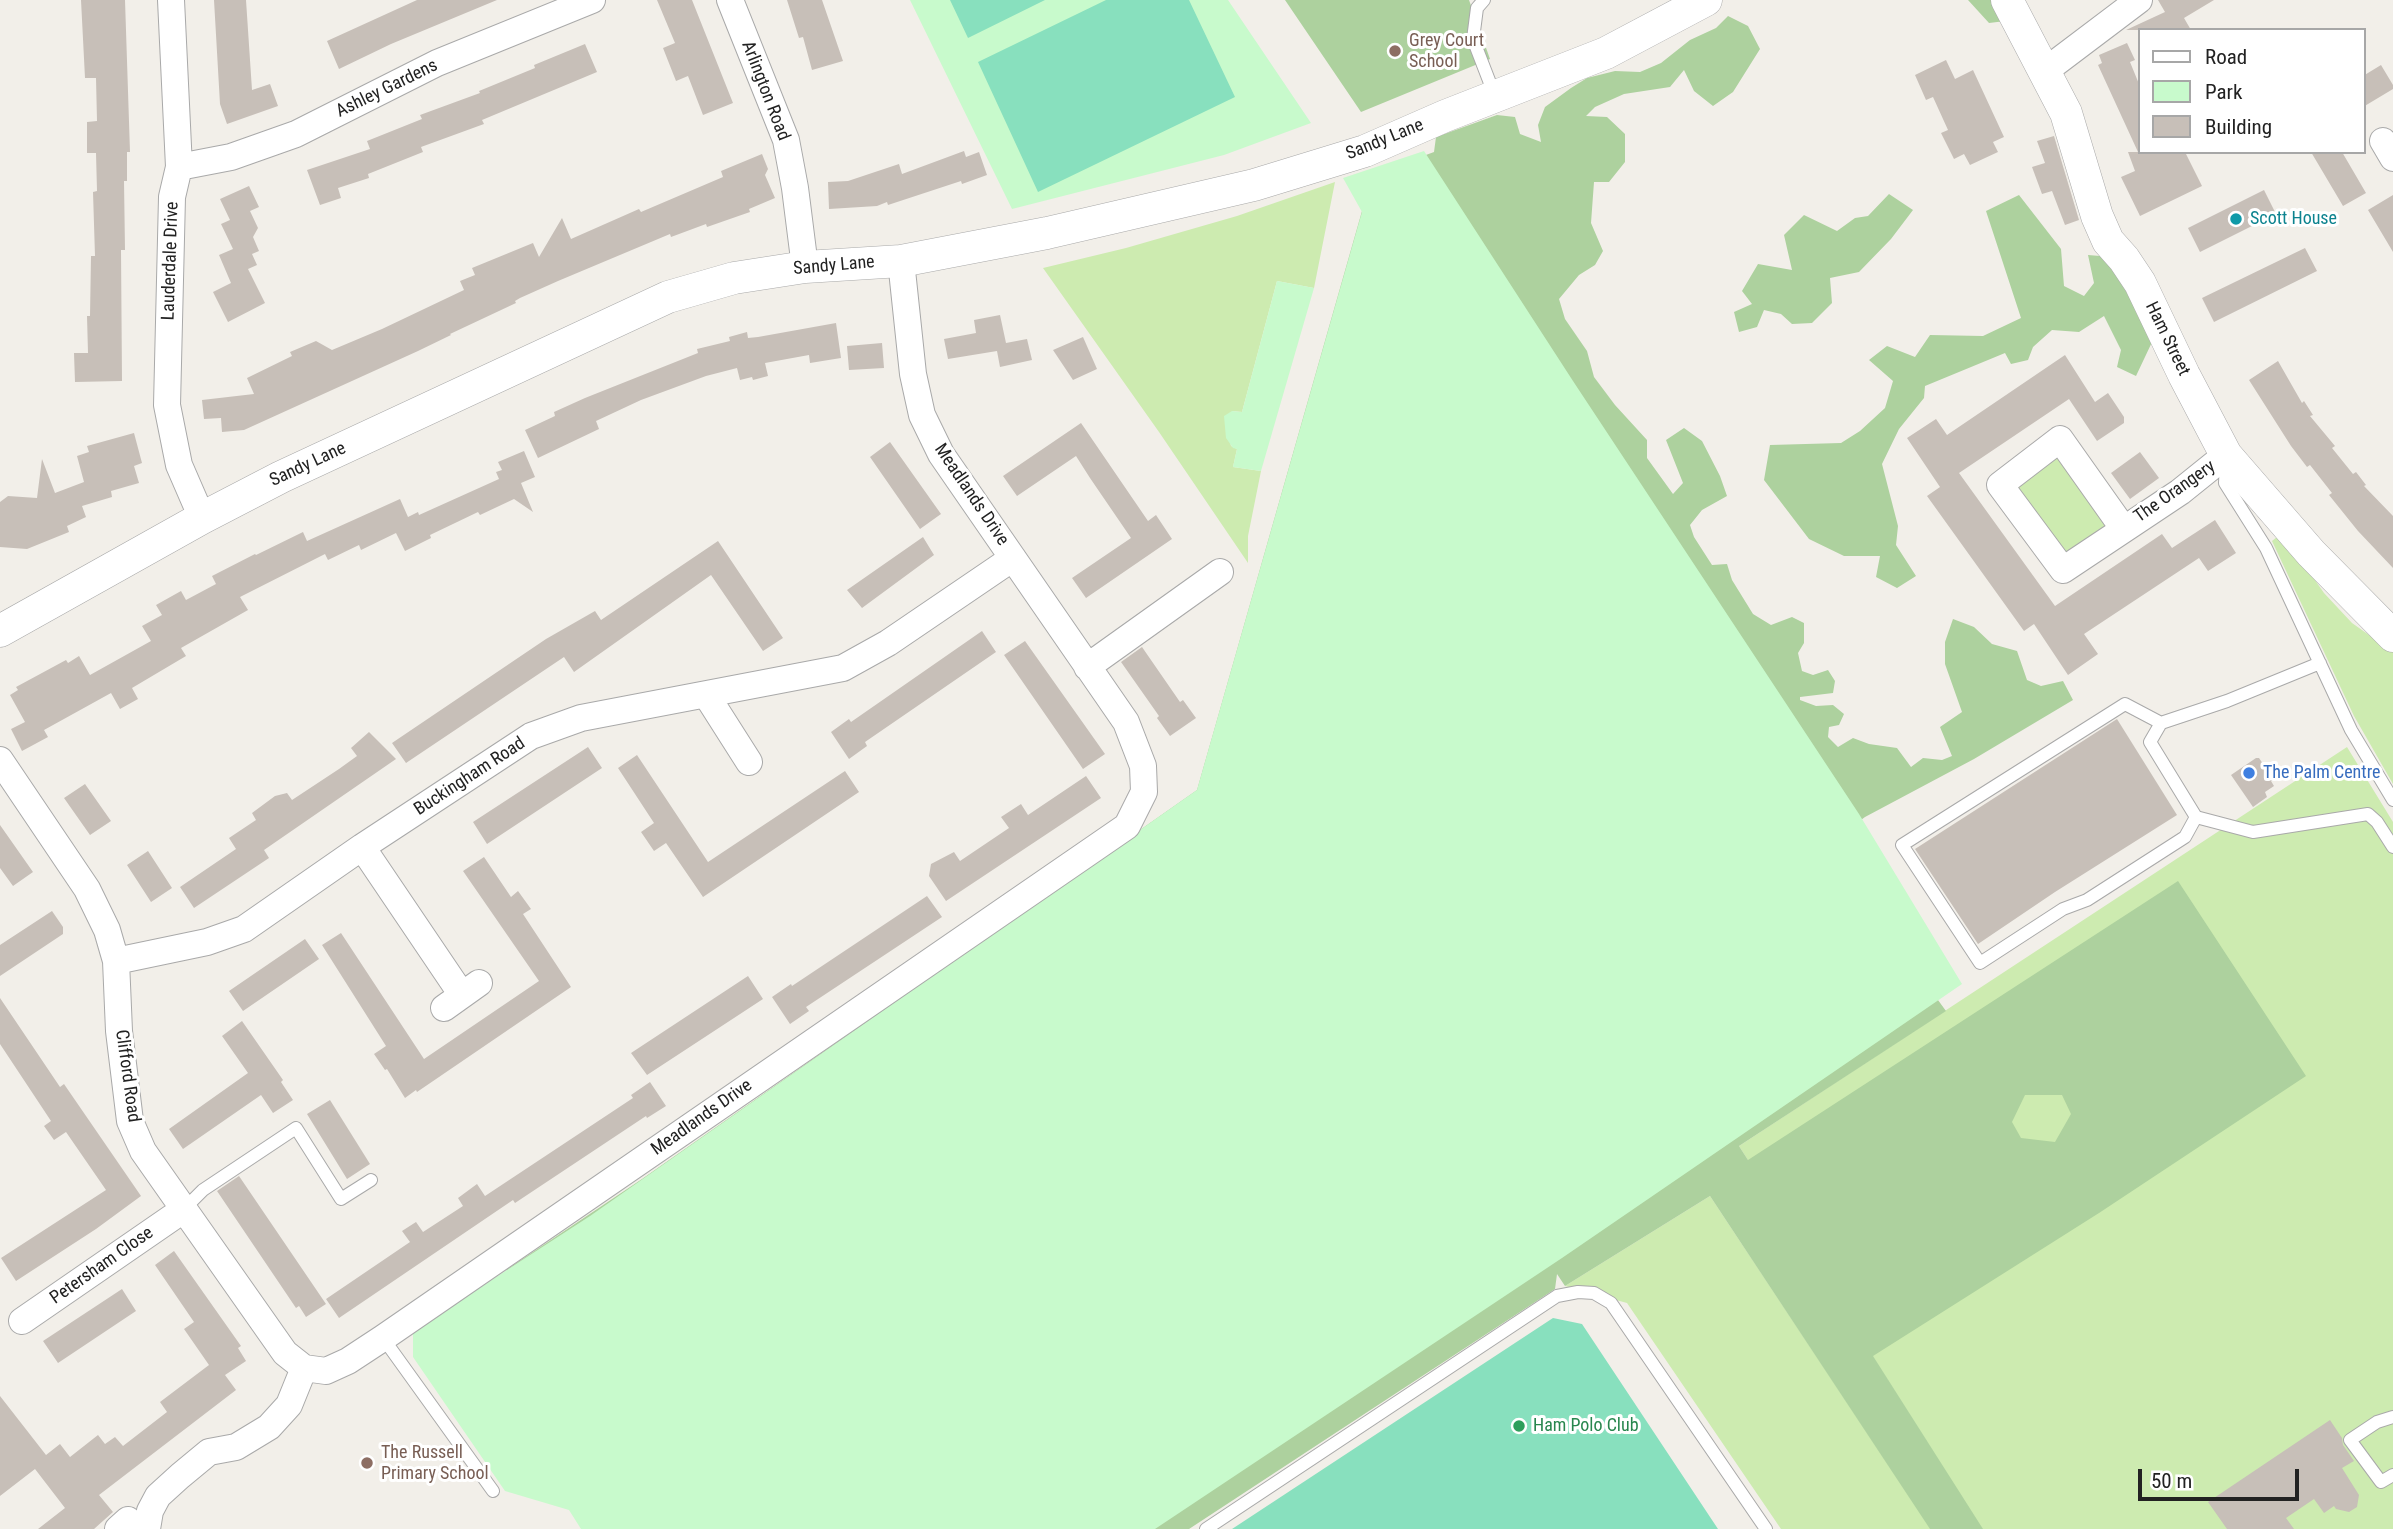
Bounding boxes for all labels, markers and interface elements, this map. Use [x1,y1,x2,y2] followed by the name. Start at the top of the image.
[2138,28,2365,154] legend
[1409,30,1484,72] place label: Grey Court School
[736,38,794,144] street label: Arlington Road
[1387,43,1403,59] marker: Grey Court School
[2205,45,2247,69] text: Road
[333,55,441,123] street label: Ashley Gardens
[2205,80,2242,104] text: Park
[1343,115,1427,165] street label: Sandy Lane
[2205,115,2272,139] text: Building
[158,201,184,321] street label: Lauderdale Drive
[2250,208,2337,230] place label: Scott House
[2228,211,2244,227] marker: Scott House
[792,252,876,280] street label: Sandy Lane
[2140,298,2194,380] street label: Ham Street
[266,438,350,492] street label: Sandy Lane
[929,440,1013,550] street label: Meadlands Drive
[2130,456,2220,528] street label: The Orangery
[411,733,529,821] street label: Buckingham Road
[2263,762,2380,784] place label: The Palm Centre
[2241,765,2257,781] marker: The Palm Centre
[110,1028,144,1124] street label: Clifford Road
[647,1075,757,1161] street label: Meadlands Drive
[46,1223,158,1309] street label: Petersham Close
[1533,1415,1639,1437] place label: Ham Polo Club
[1511,1418,1527,1434] marker: Ham Polo Club
[381,1442,489,1484] place label: The Russell Primary School
[359,1455,375,1471] marker: The Russell Primary School
[2141,1456,2302,1500] scale bar
[2151,1469,2192,1493] text: 50 m

